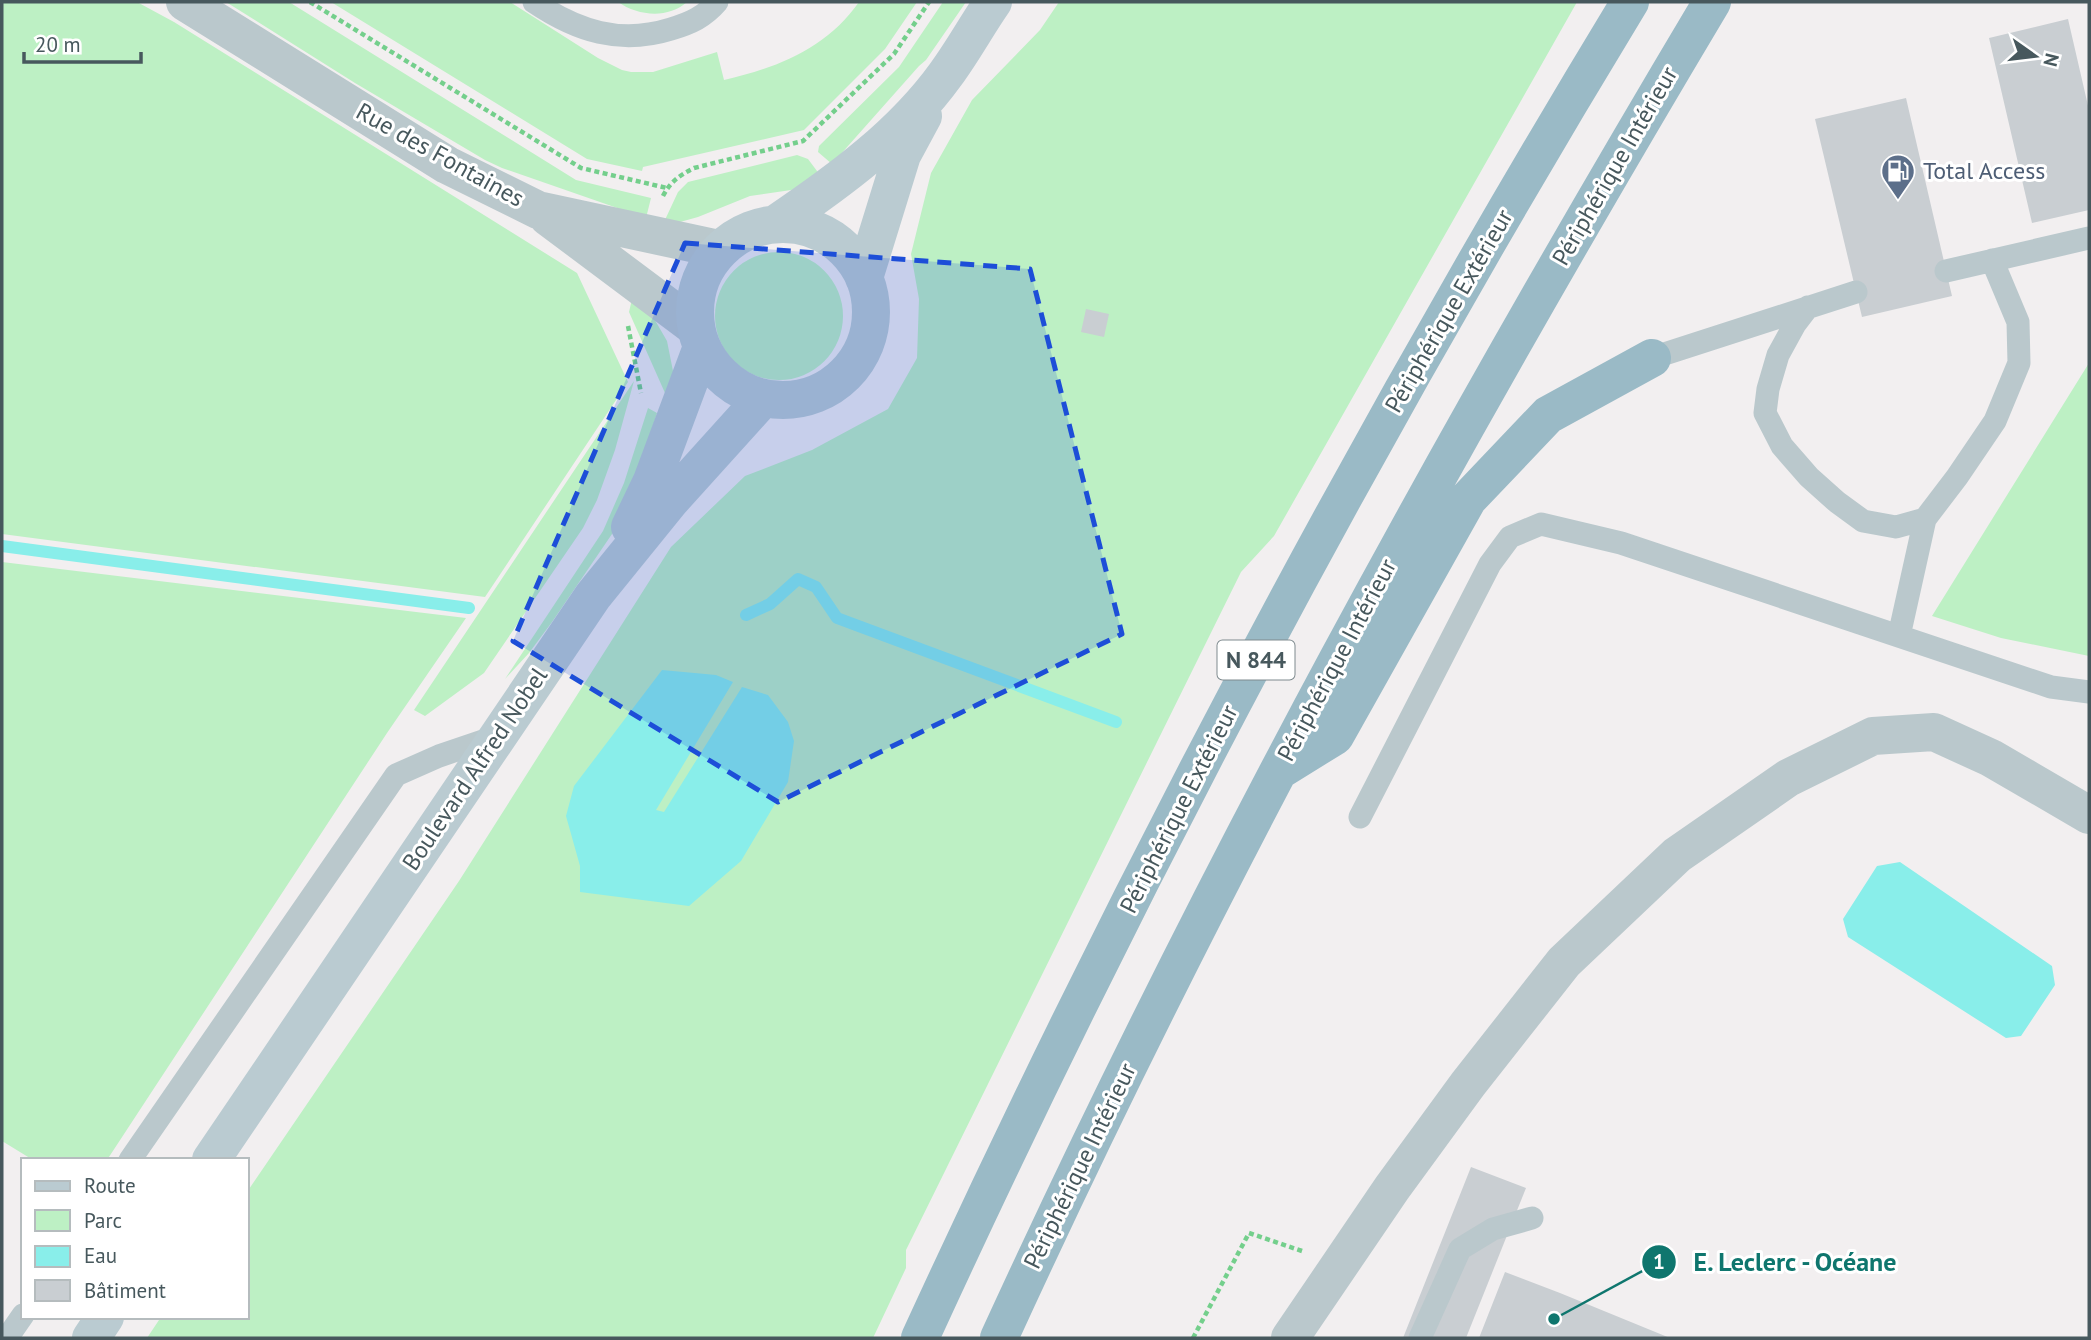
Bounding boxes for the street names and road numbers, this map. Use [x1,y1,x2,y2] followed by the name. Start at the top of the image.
[1545,61,1684,271] street label: Périphérique Intérieur
[351,96,530,214] street label: Rue des Fontaines
[1378,203,1519,418] street label: Périphérique Extérieur
[1270,553,1403,766] street label: Périphérique Intérieur
[1218,640,1294,680] road number: N 844
[395,661,554,876] street label: Boulevard Alfred Nobel
[1113,699,1245,918] street label: Périphérique Extérieur
[1016,1058,1143,1274] street label: Périphérique Intérieur

